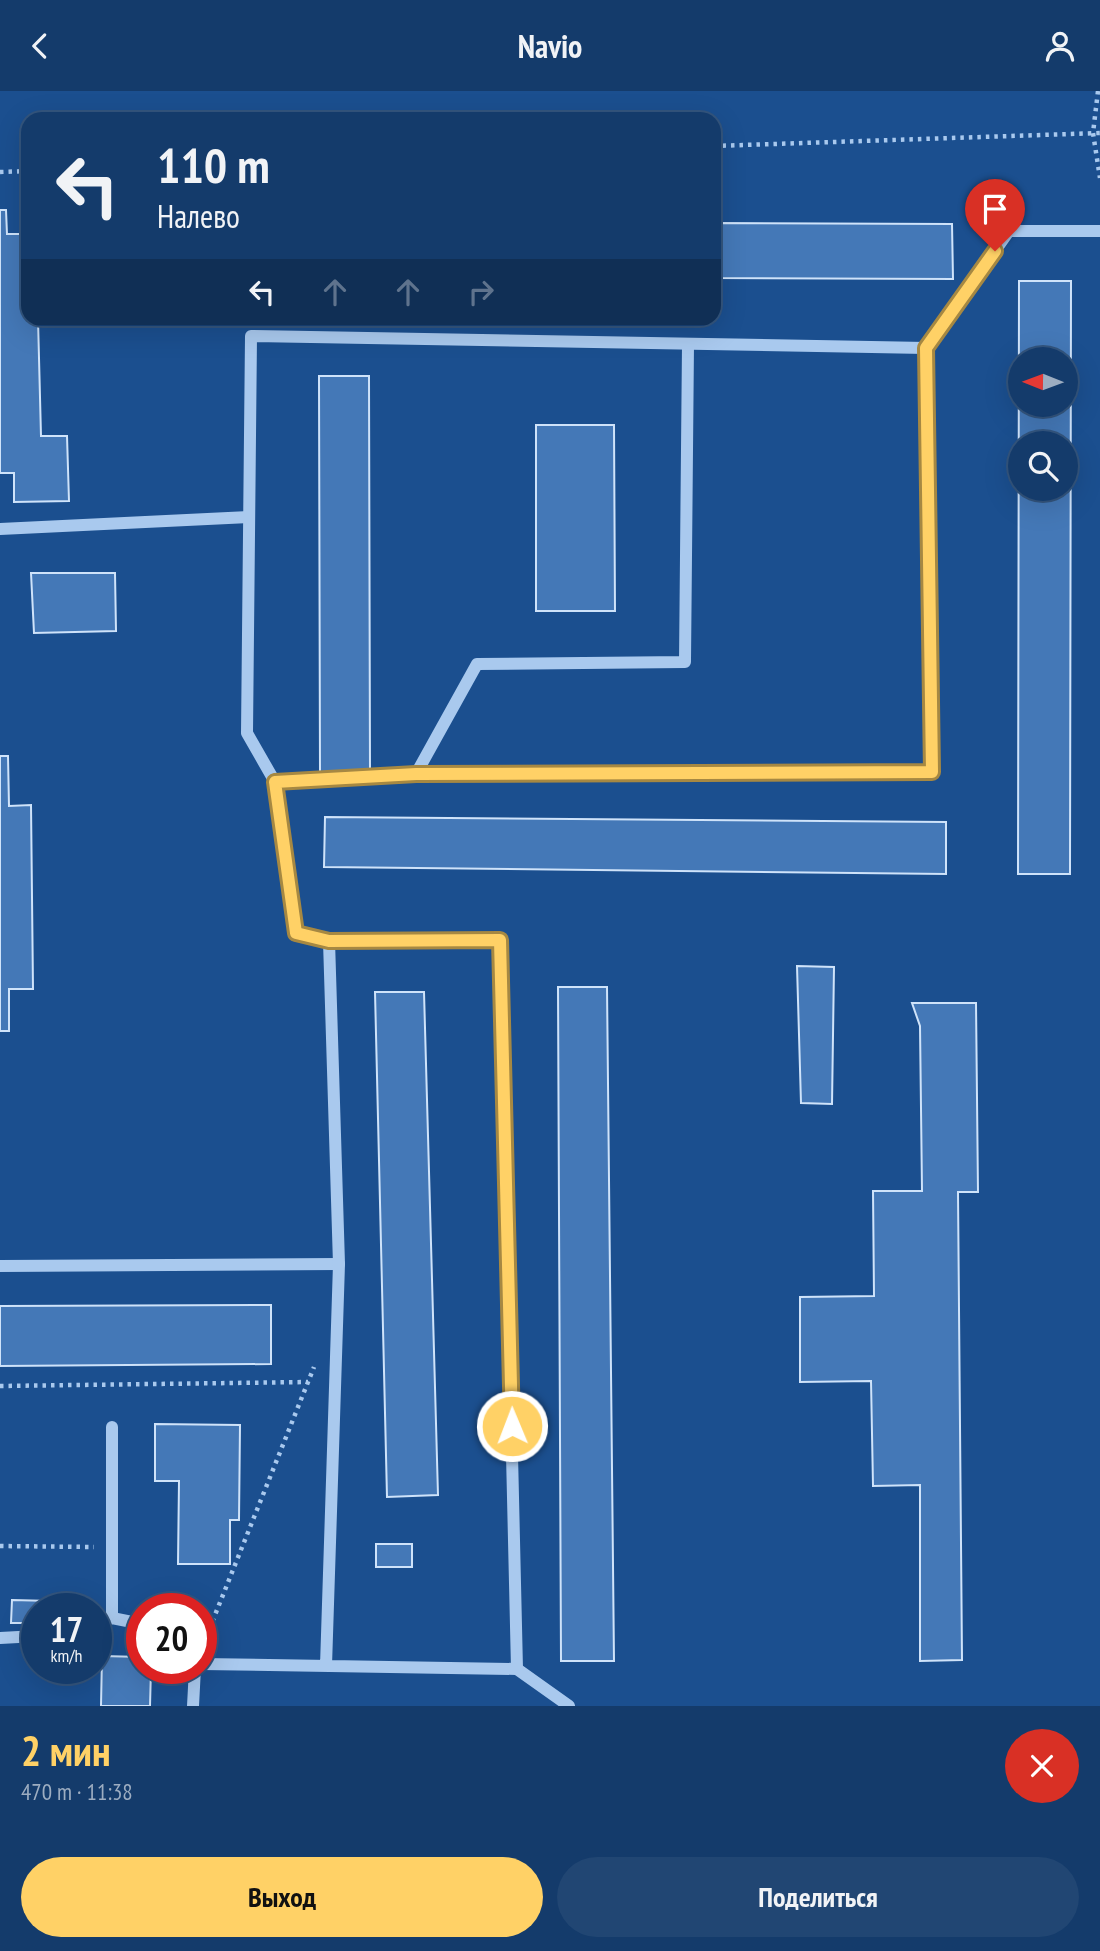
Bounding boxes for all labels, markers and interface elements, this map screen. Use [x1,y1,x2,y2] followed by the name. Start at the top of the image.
[518,25,582,67] text: Navio
[21,27,59,65] icon: back
[1041,27,1079,65] icon: person
[157,133,270,197] text: 110 m
[42,140,133,231] icon: left
[965,179,1025,251] pin
[976,190,1014,228] icon: arrive
[157,195,240,237] text: Налево
[243,273,281,311] icon: left
[316,273,354,311] icon: ahead
[389,273,427,311] icon: ahead
[462,273,500,311] icon: right
[1008,347,1078,417] north arrow
[1008,347,1078,501] map controls
[1008,431,1078,501] button: search
[475,1389,549,1463] position arrow
[126,1593,217,1684] speed limit sign: 20
[50,1606,83,1652] text: 17
[51,1644,82,1667] text: km/h
[21,1723,111,1778] text: 2 мин
[1005,1729,1079,1803] button: close
[21,1777,133,1806] text: 470 m · 11:38
[21,1857,543,1937] button: Выход
[557,1857,1079,1937] button: Поделиться

